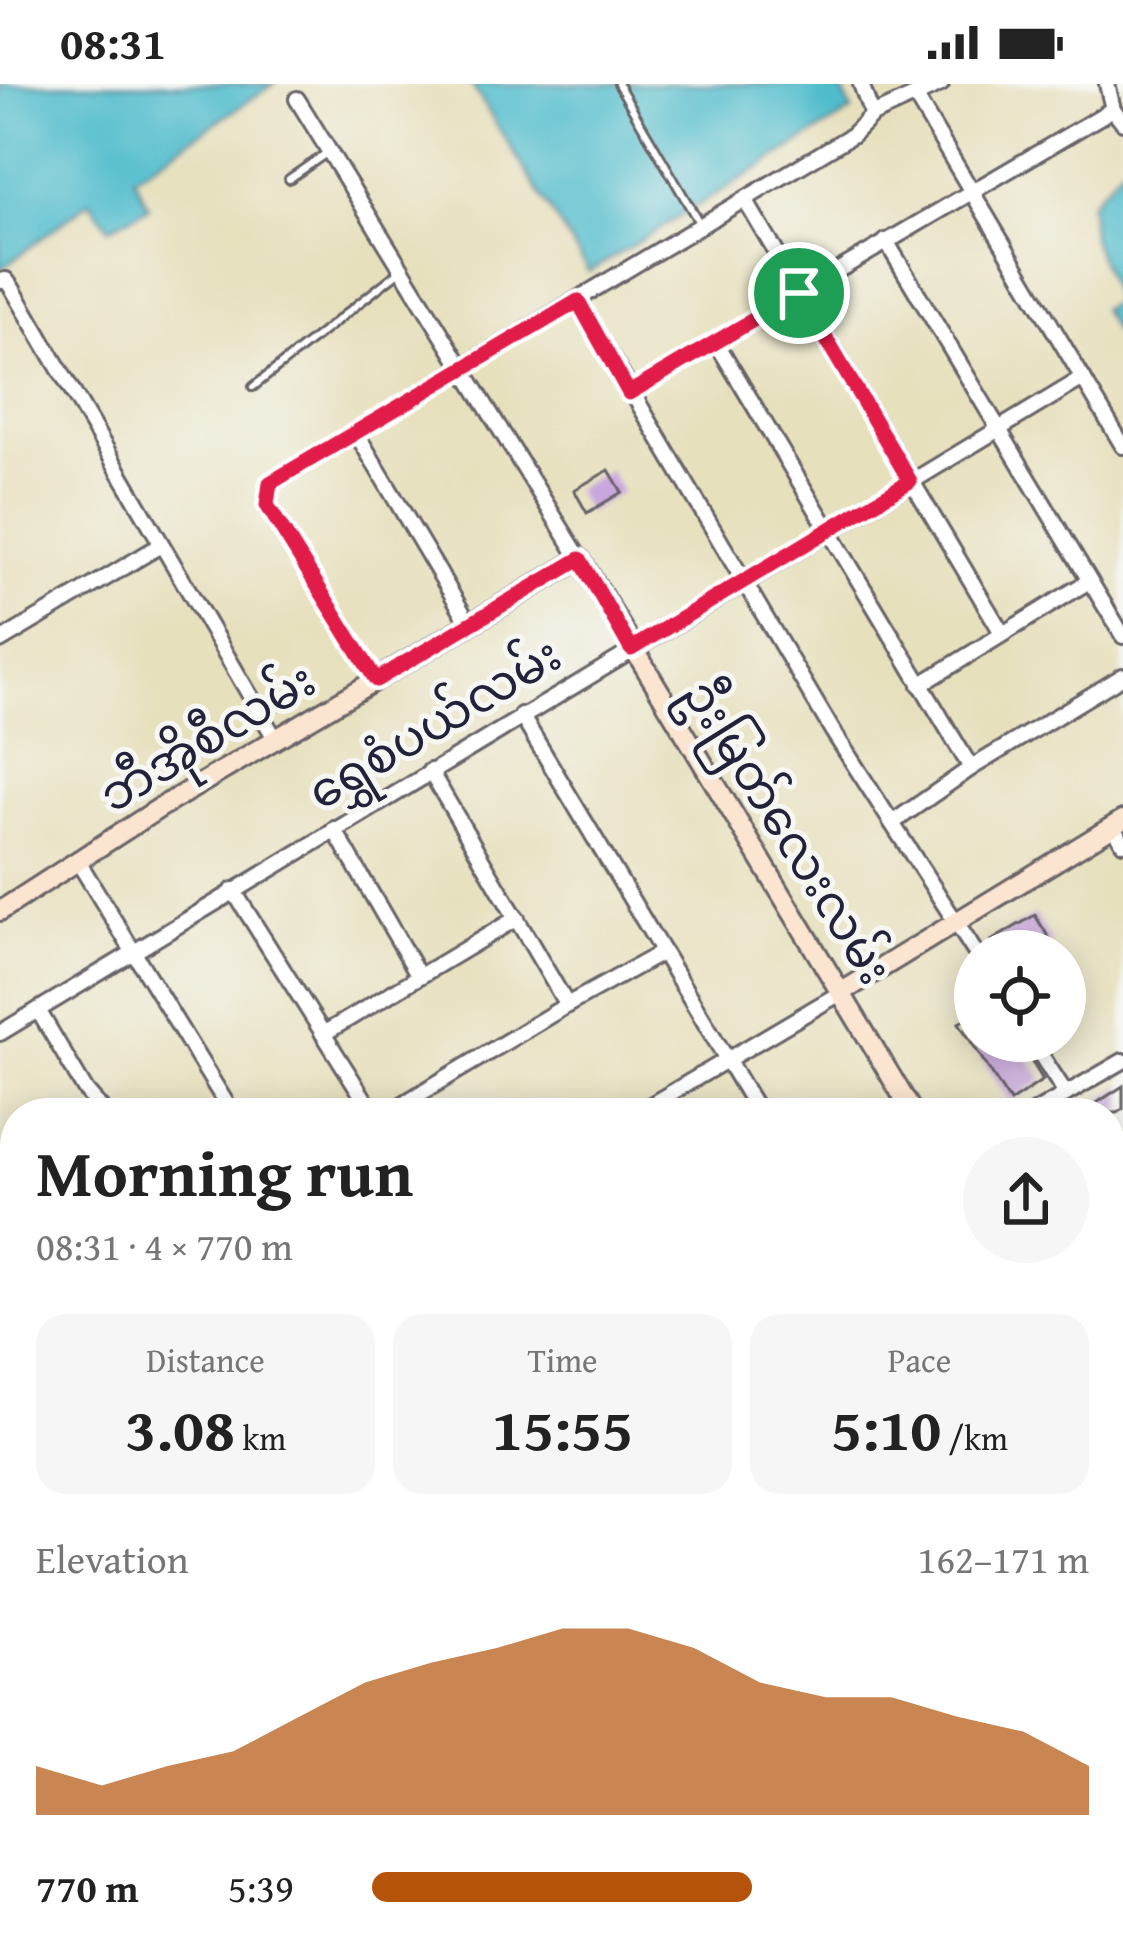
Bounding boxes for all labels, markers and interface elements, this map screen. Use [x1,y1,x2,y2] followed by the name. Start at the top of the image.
[60,10,166,75] text: 08:31
[748,242,850,344] pin
[766,260,832,326] icon: arrive
[293,619,576,830] street label: ရွှေစံပယ်လမ်း
[85,644,330,832] street label: ဘီအိုစီလမ်း
[662,664,911,1000] street label: ဦးမြတ်လေးလမ်း
[954,930,1086,1062] map controls
[954,930,1086,1062] button: locate
[36,1123,413,1220] text: Morning run
[963,1137,1089,1263] button: share
[36,1217,293,1274] text: 08:31 · 4 × 770 m
[146,1336,265,1384] text: Distance
[527,1336,598,1384] text: Time
[888,1336,951,1384] text: Pace
[125,1384,235,1472] text: 3.08
[492,1384,633,1472] text: 15:55
[831,1384,941,1472] text: 5:10
[235,1414,286,1462] text: km
[941,1414,1008,1462] text: /km
[36,1530,189,1587] text: Elevation
[917,1530,1089,1587] text: 162–171 m
[36,1859,139,1916] text: 770 m
[228,1859,294,1916] text: 5:39

